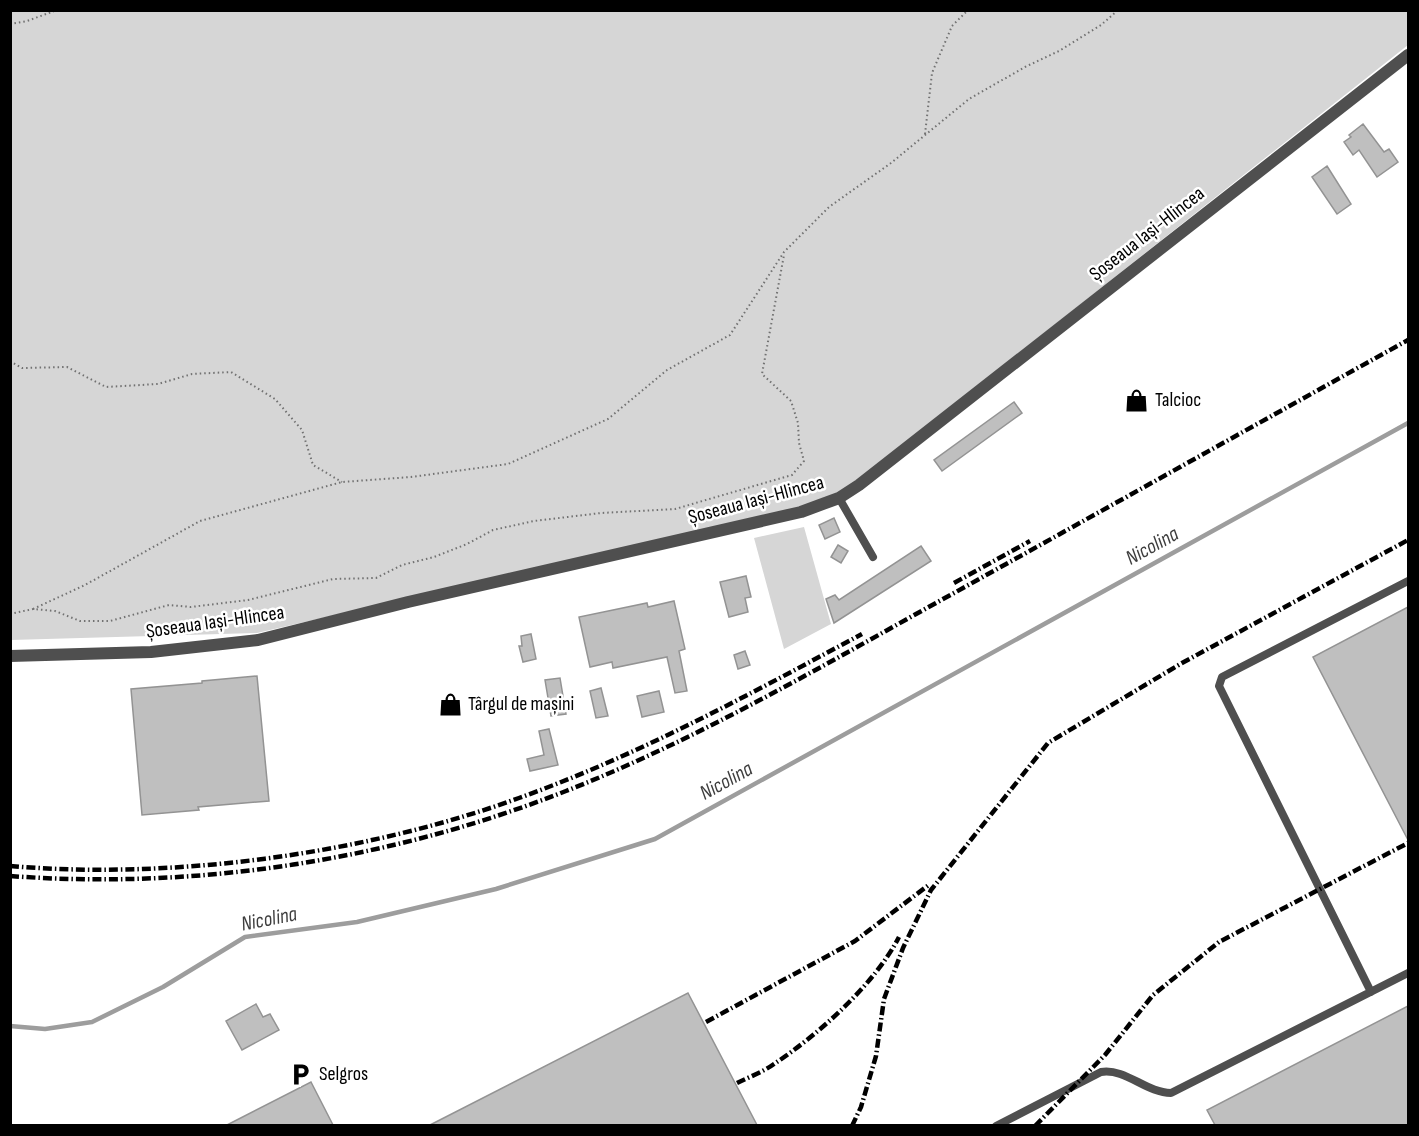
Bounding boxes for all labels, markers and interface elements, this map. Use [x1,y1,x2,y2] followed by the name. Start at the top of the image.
[1085,182,1209,286] street label: Șoseaua Iași-Hlincea
[1124,387,1150,413] shop icon: Talcioc
[1155,388,1201,412] place label: Talcioc
[686,470,826,530] street label: Șoseaua Iași-Hlincea
[1121,521,1183,571] water label: Nicolina
[144,600,286,644] street label: Șoseaua Iași-Hlincea
[437,691,463,717] shop icon: Târgul de mașini
[468,692,574,716] place label: Târgul de mașini
[695,756,757,806] water label: Nicolina
[239,901,300,937] water label: Nicolina
[288,1061,314,1087] parking icon: Selgros
[319,1062,368,1086] place label: Selgros

